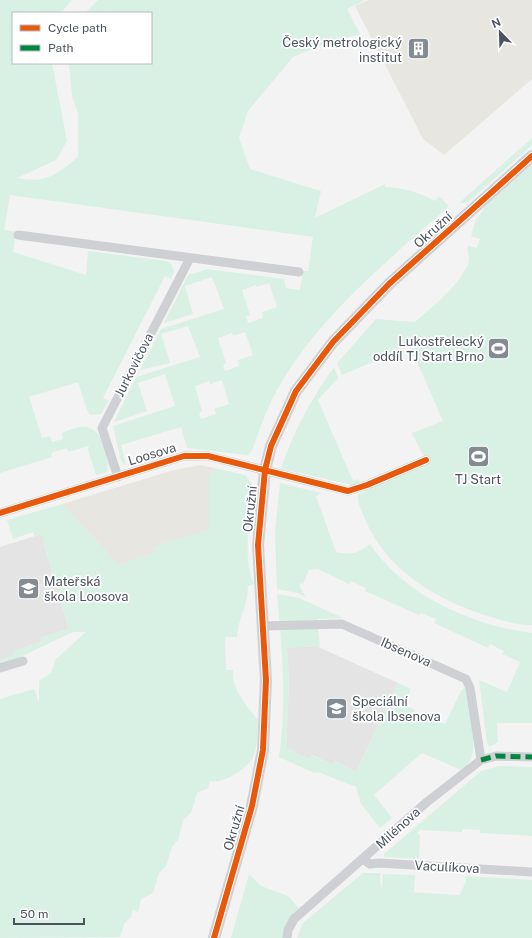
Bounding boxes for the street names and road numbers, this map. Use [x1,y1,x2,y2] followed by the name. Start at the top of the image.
[411,208,456,251] street label: Okružní
[112,331,156,399] street label: Jurkovičova
[126,440,178,468] street label: Loosova
[240,484,260,533] street label: Okružní
[378,634,434,670] street label: Ibsenova
[220,803,248,852] street label: Okružní
[373,804,423,852] street label: Milénova
[414,858,480,876] street label: Vaculíkova

